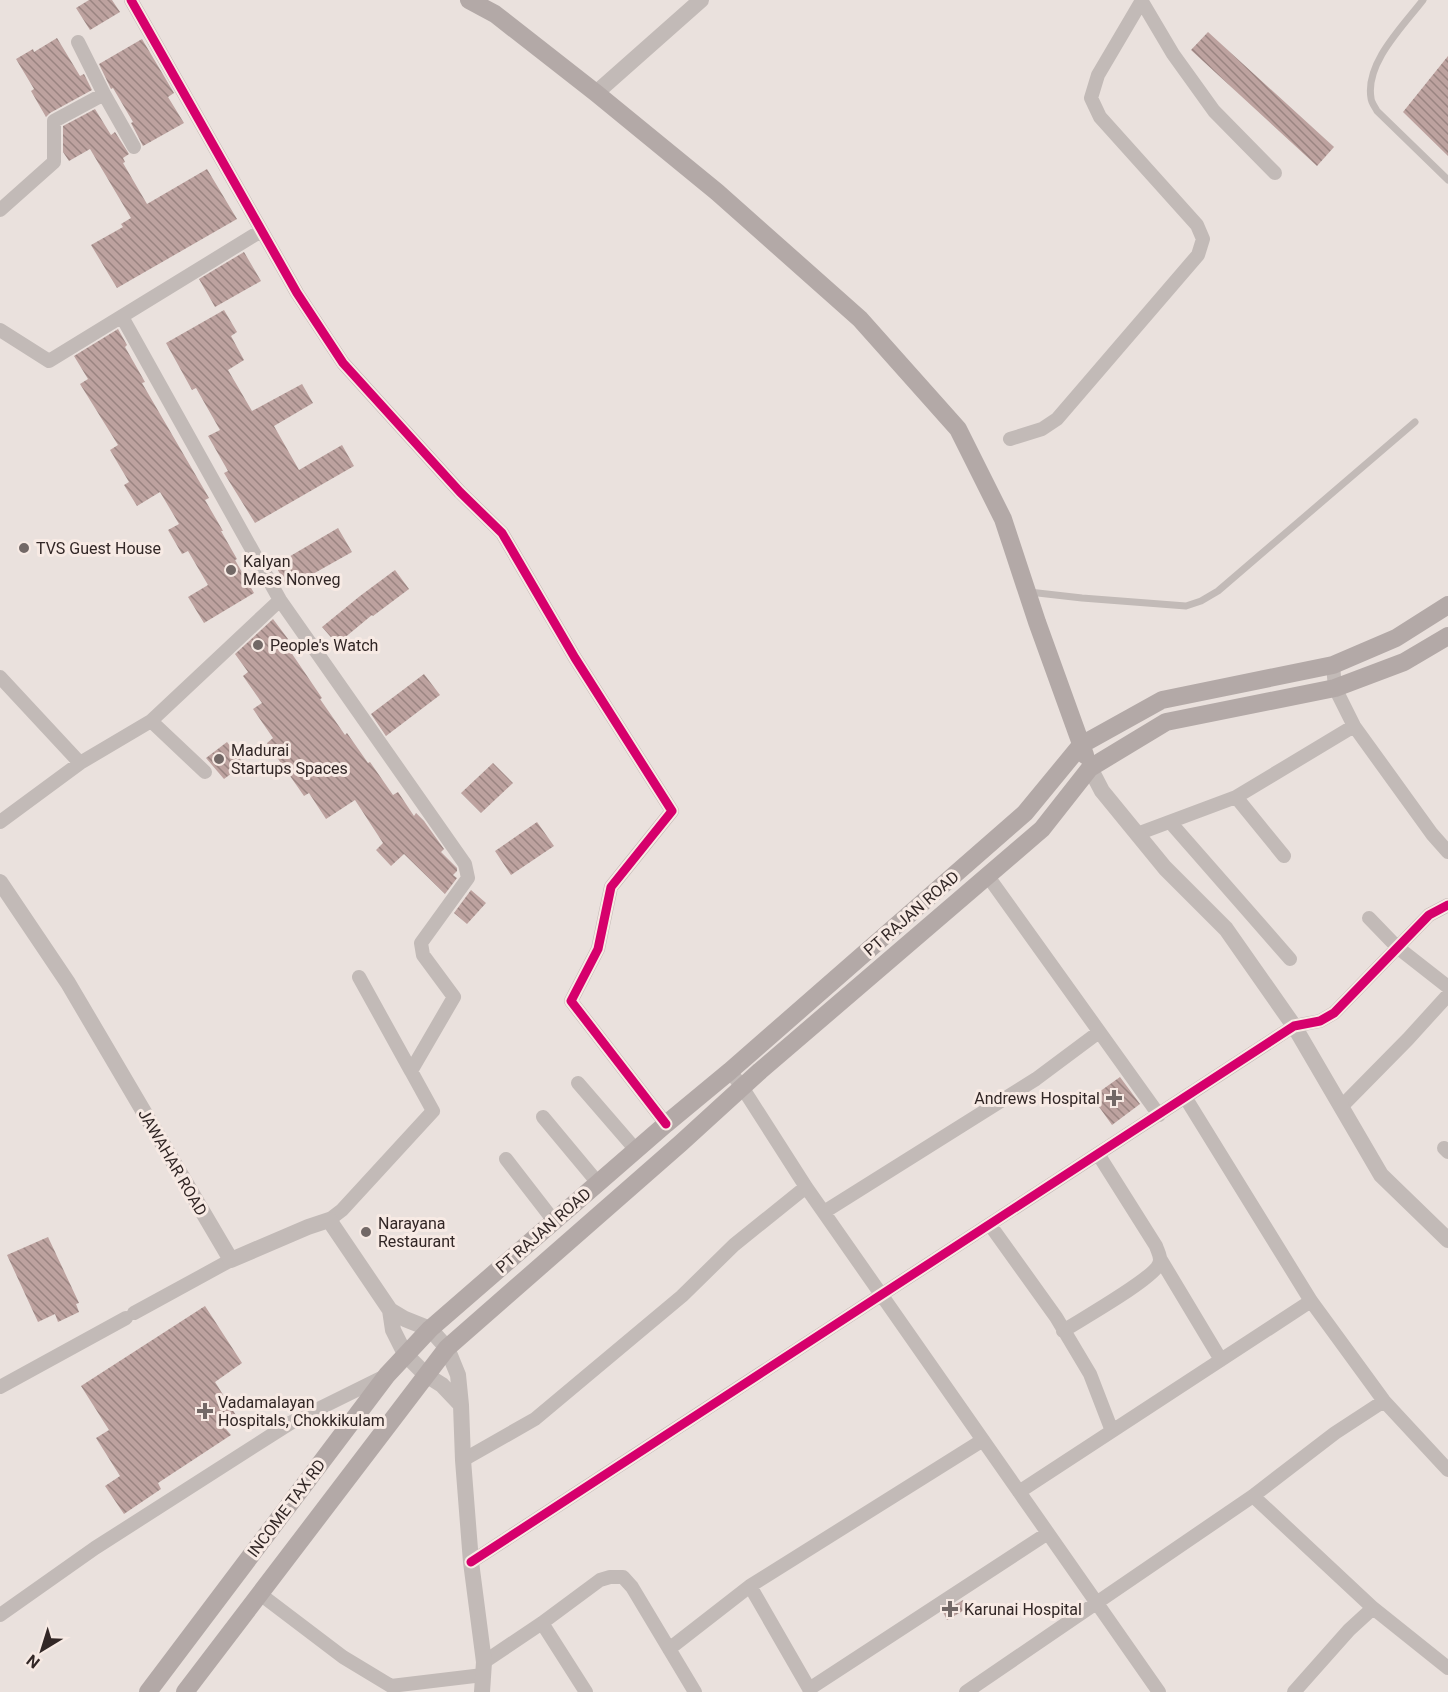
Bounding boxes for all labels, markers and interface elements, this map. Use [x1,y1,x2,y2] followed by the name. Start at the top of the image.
[36,539,161,558] place label: TVS Guest House
[17,541,31,555] marker: TVS Guest House
[243,552,340,589] place label: Kalyan Mess Nonveg
[224,563,238,577] marker: Kalyan Mess Nonveg
[270,636,378,655] place label: People's Watch
[251,638,265,652] marker: People's Watch
[231,741,348,778] place label: Madurai Startups Spaces
[212,752,226,766] marker: Madurai Startups Spaces
[860,867,963,960] street label: PT RAJAN ROAD
[974,1089,1100,1108] place label: Andrews Hospital
[1105,1089,1123,1107] marker: Andrews Hospital
[134,1105,211,1219] street label: JAWAHAR ROAD
[492,1184,595,1277] street label: PT RAJAN ROAD
[378,1214,455,1251] place label: Narayana Restaurant
[359,1225,373,1239] marker: Narayana Restaurant
[218,1393,385,1430] place label: Vadamalayan Hospitals, Chokkikulam
[196,1402,214,1420] marker: Vadamalayan Hospitals, Chokkikulam
[243,1456,329,1561] street label: INCOME TAX RD
[941,1600,959,1618] marker: Karunai Hospital
[964,1600,1082,1619] place label: Karunai Hospital
[12,1620,72,1680] north arrow
[23,1650,43,1672] text: N

